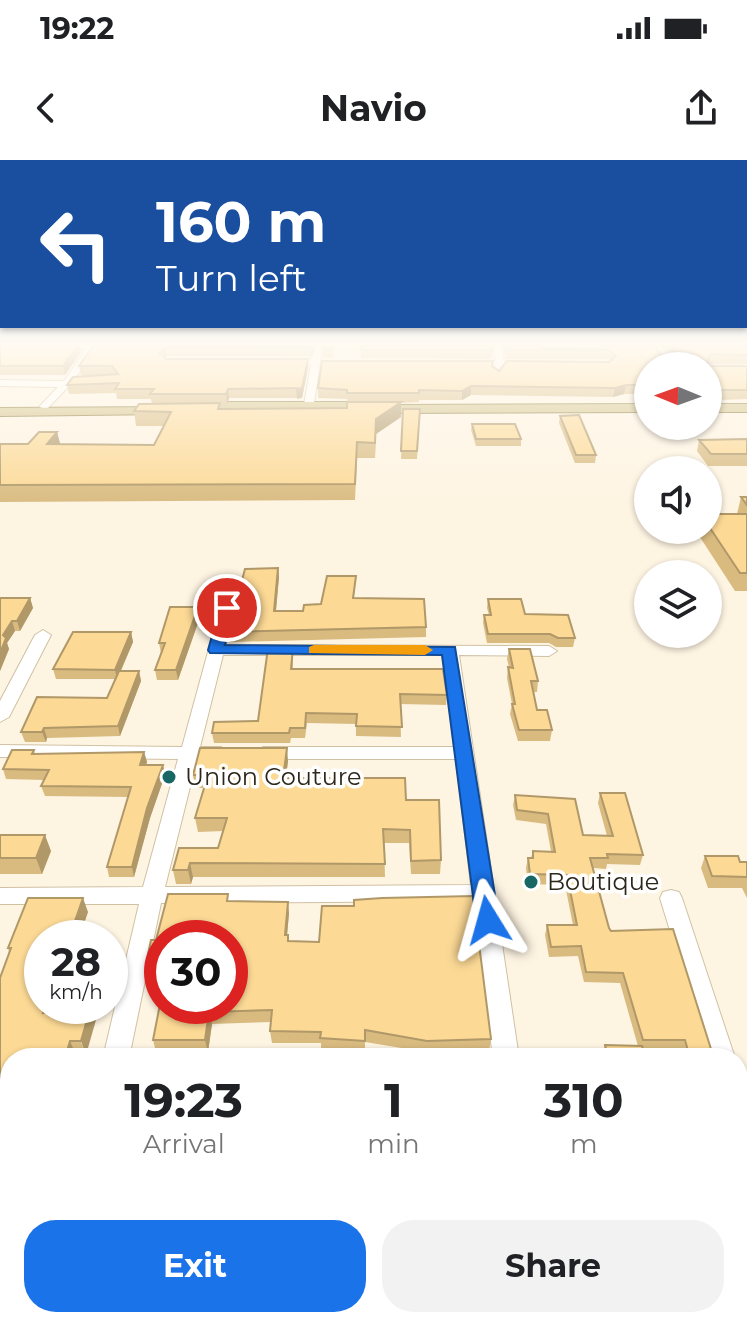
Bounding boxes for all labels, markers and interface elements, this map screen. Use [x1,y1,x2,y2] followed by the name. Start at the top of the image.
[40,10,114,47] text: 19:22
[24,86,68,130] icon: back
[320,86,427,130] text: Navio
[679,86,723,130] icon: share
[156,188,326,256] text: 160 m
[24,192,128,296] icon: left
[156,256,307,300] text: Turn left
[634,352,722,440] north arrow
[634,352,722,648] map controls
[634,456,722,544] button: sound
[634,560,722,648] button: layers
[193,574,261,642] pin
[205,586,249,630] icon: arrive
[185,762,362,791] place label: Union Couture
[160,768,178,786] marker: Union Couture
[547,867,659,896] place label: Boutique
[522,873,540,891] marker: Boutique
[446,878,530,962] position arrow
[144,920,248,1024] speed limit sign: 30
[51,937,101,986] text: 28
[49,980,103,1004] text: km/h
[124,1071,243,1129] text: 19:23
[384,1071,403,1129] text: 1
[544,1071,624,1129] text: 310
[143,1128,225,1160] text: Arrival
[367,1128,420,1160] text: min
[570,1128,598,1160] text: m
[24,1220,366,1312] button: Exit
[382,1220,724,1312] button: Share

